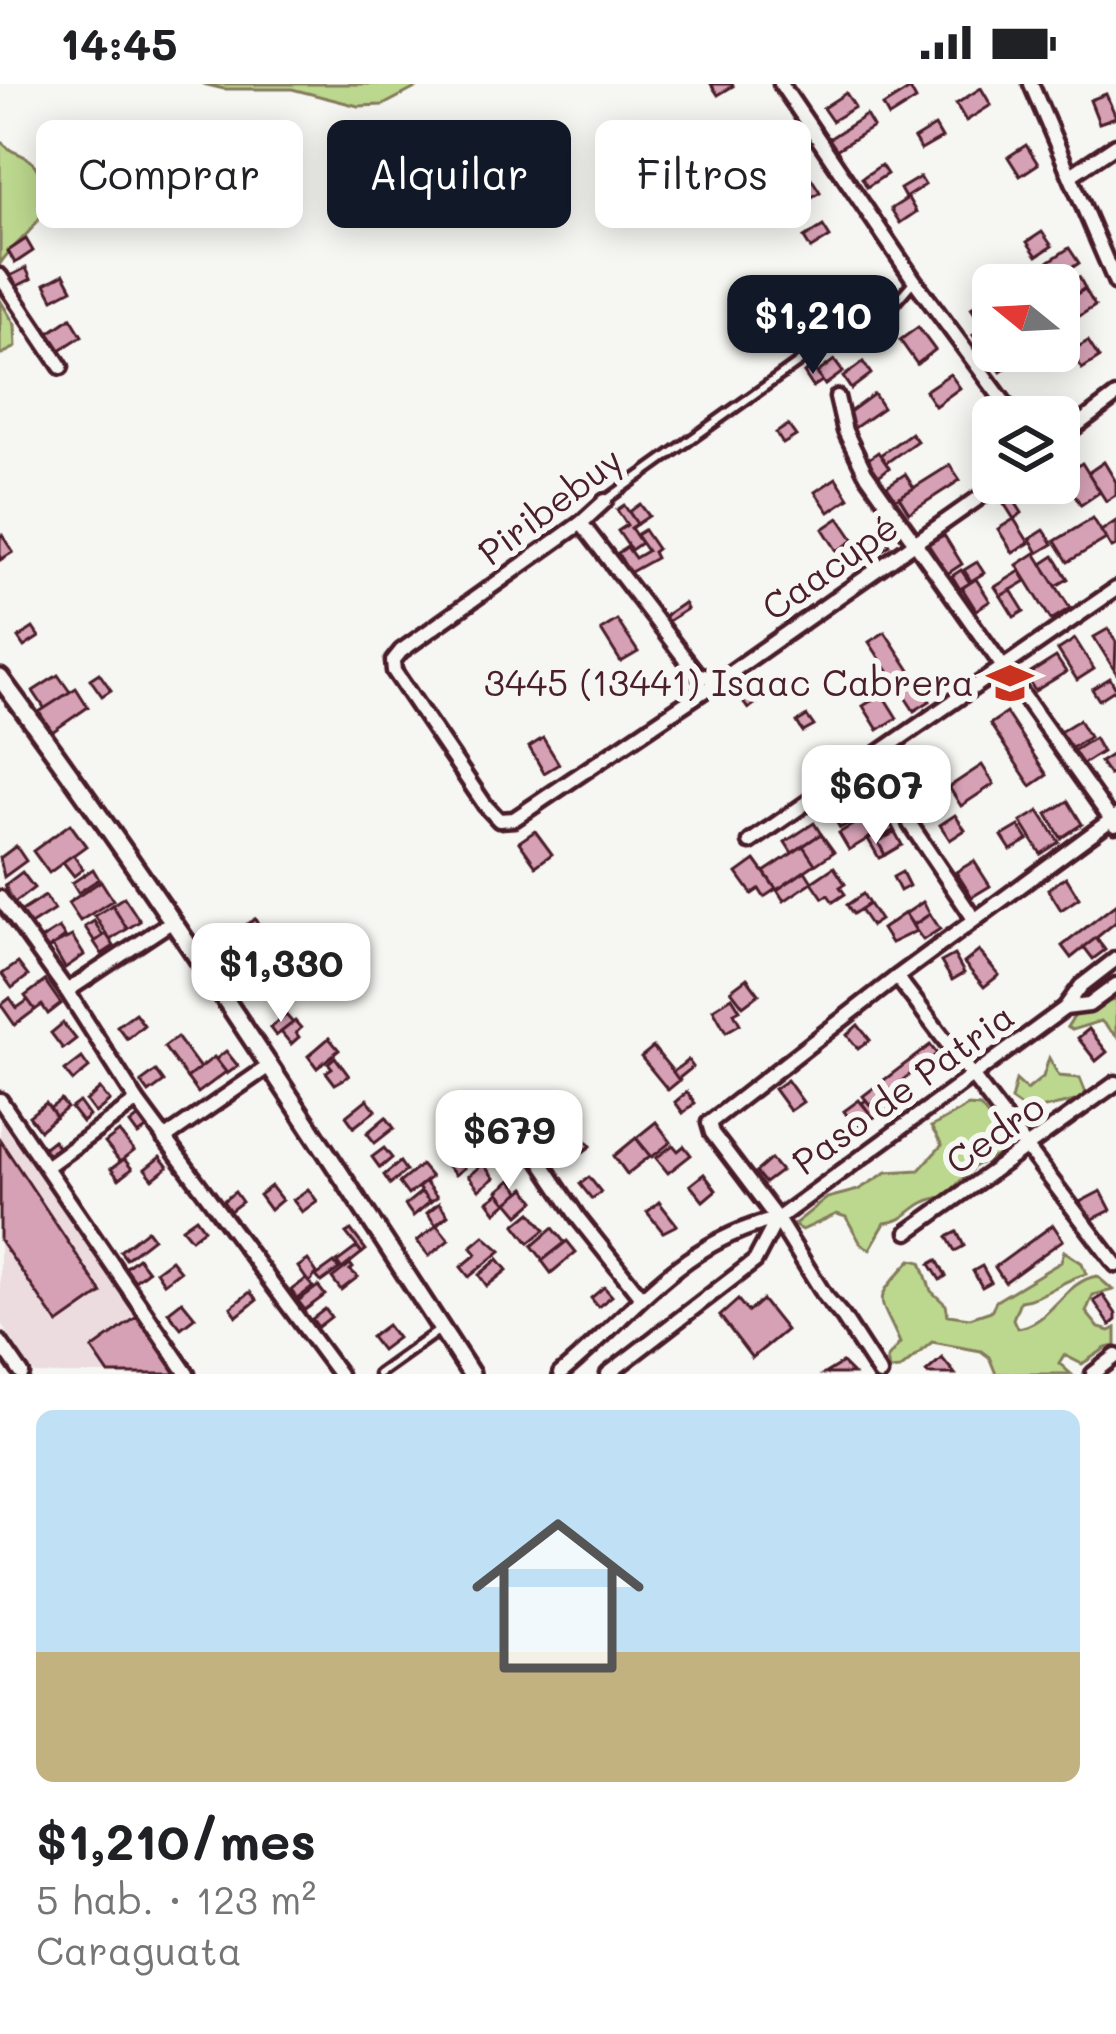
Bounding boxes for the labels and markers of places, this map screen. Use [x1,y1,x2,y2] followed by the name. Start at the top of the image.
[715,275,911,377] pin: $1,210
[484,658,974,705] place label: 3445 (13441) Isaac Cabrera
[985,658,1035,708] school or university icon: 3445 (13441) Isaac Cabrera
[805,745,947,847] pin: $607
[183,923,379,1025] pin: $1,330
[438,1090,580,1192] pin: $679

